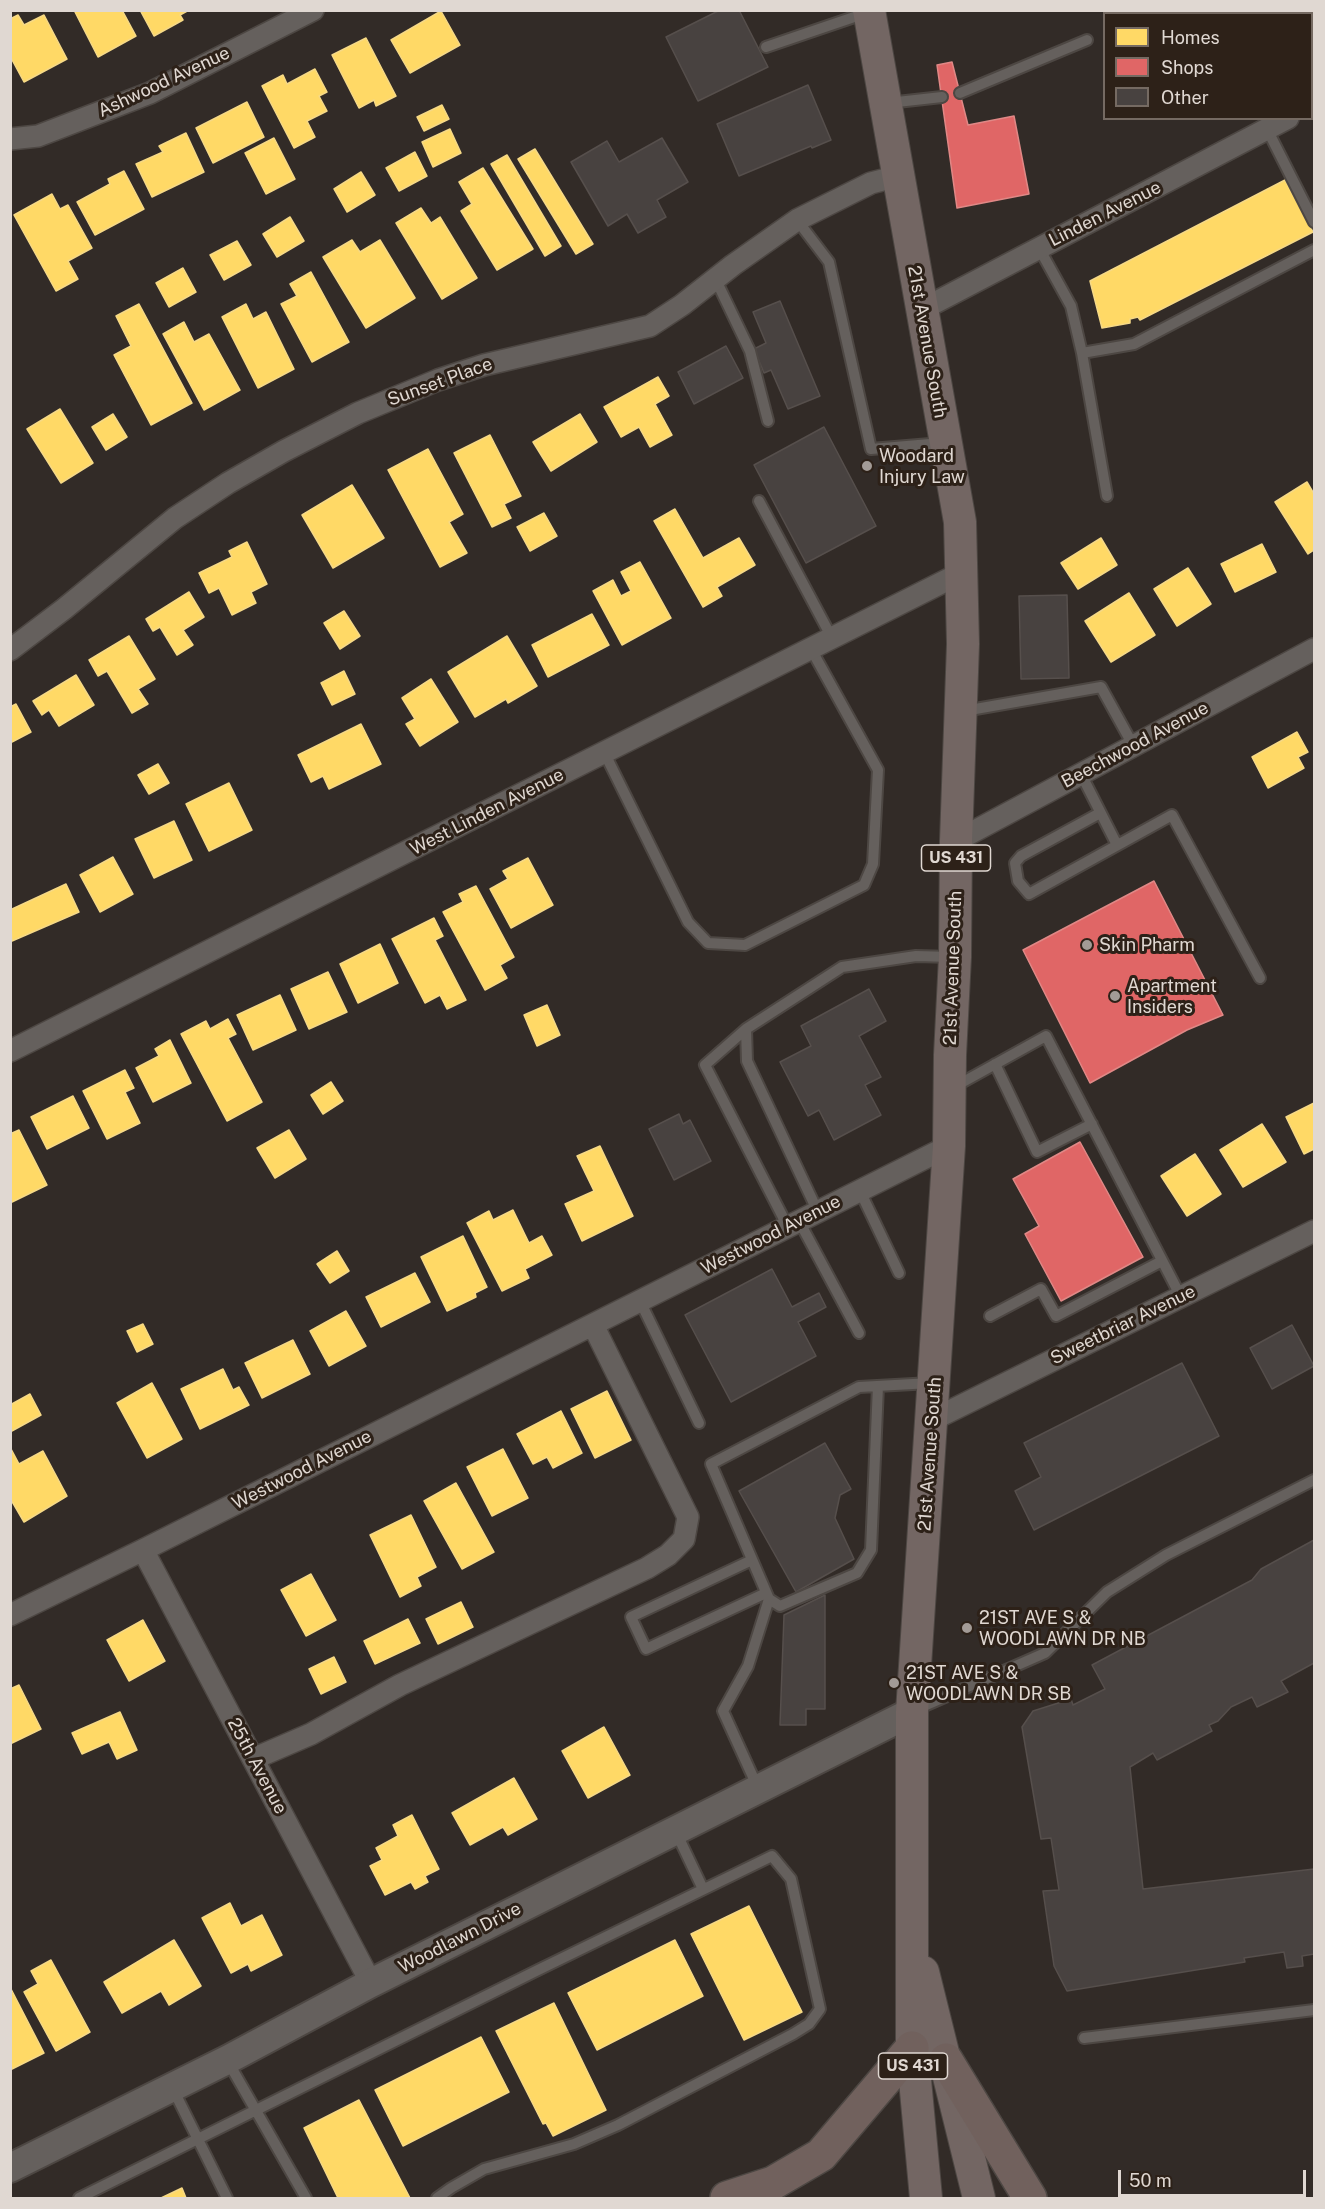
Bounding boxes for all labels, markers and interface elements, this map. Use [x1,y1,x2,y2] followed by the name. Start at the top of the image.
[1103,12,1313,120] legend
[1161,27,1220,48] text: Homes
[95,42,233,122] street label: Ashwood Avenue
[1161,57,1213,78] text: Shops
[1161,87,1209,108] text: Other
[1045,176,1165,252] street label: Linden Avenue
[903,264,951,420] street label: 21st Avenue South
[385,353,495,411] street label: Sunset Place
[879,445,965,488] place label: Woodard Injury Law
[860,459,874,473] marker: Woodard Injury Law
[1058,697,1212,793] street label: Beechwood Avenue
[407,764,567,860] street label: West Linden Avenue
[922,845,990,871] road number: US 431
[940,890,966,1046] street label: 21st Avenue South
[1099,934,1195,956] place label: Skin Pharm
[1080,938,1094,952] marker: Skin Pharm
[1127,975,1217,1018] place label: Apartment Insiders
[1108,989,1122,1003] marker: Apartment Insiders
[698,1191,844,1279] street label: Westwood Avenue
[1047,1281,1199,1369] street label: Sweetbriar Avenue
[914,1376,946,1532] street label: 21st Avenue South
[229,1426,375,1514] street label: Westwood Avenue
[979,1607,1146,1650] place label: 21ST AVE S & WOODLAWN DR NB
[960,1621,974,1635] marker: 21ST AVE S & WOODLAWN DR NB
[906,1662,1071,1704] place label: 21ST AVE S & WOODLAWN DR SB
[887,1676,901,1690] marker: 21ST AVE S & WOODLAWN DR SB
[223,1714,291,1818] street label: 25th Avenue
[395,1898,525,1978] street label: Woodlawn Drive
[878,2053,948,2079] road number: US 431
[1121,2158,1308,2196] scale bar
[1129,2170,1172,2191] text: 50 m

